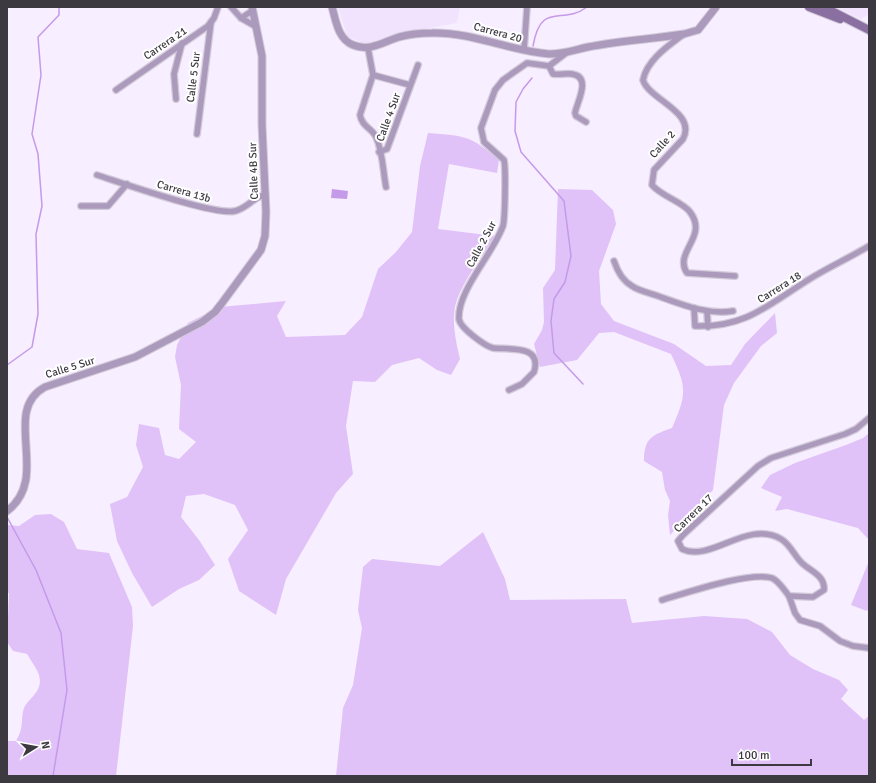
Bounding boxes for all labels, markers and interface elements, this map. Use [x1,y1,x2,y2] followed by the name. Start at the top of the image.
[472,20,523,45] street label: Carrera 20
[141,24,189,63] street label: Carrera 21
[184,51,203,103] street label: Calle 5 Sur
[374,91,403,143] street label: Calle 4 Sur
[647,128,678,161] street label: Calle 2
[246,142,261,200] street label: Calle 4B Sur
[156,178,212,205] street label: Carrera 13b
[464,219,499,270] street label: Calle 2 Sur
[755,269,804,306] street label: Carrera 18
[44,354,96,381] street label: Calle 5 Sur
[671,491,716,535] street label: Carrera 17
[16,727,56,767] north arrow
[38,740,52,750] text: N
[732,741,811,767] scale bar
[738,748,770,763] text: 100 m

